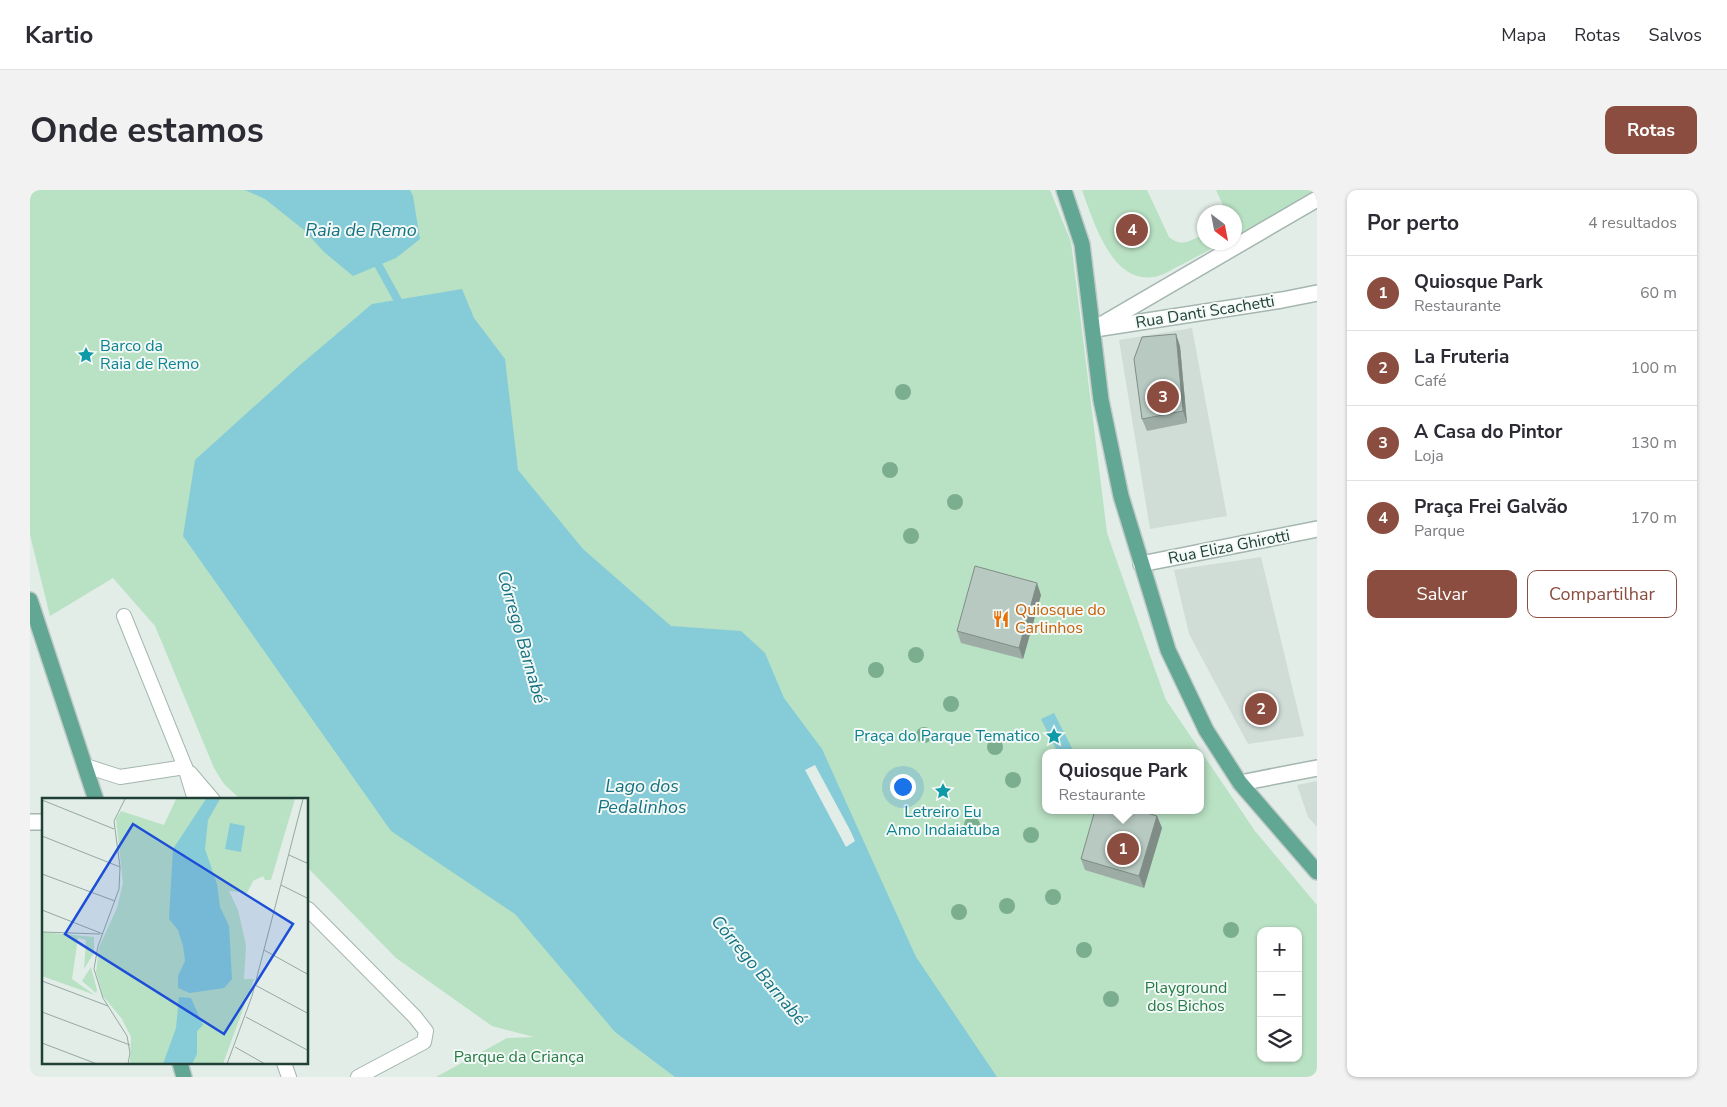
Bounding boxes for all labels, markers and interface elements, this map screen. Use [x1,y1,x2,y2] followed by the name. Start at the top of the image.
[25,19,93,51] text: Kartio
[1501,23,1546,47] text: Mapa
[1574,23,1620,47] text: Rotas
[1648,23,1702,47] text: Salvos
[1605,106,1697,154] button: Rotas
[30,107,264,154] text: Onde estamos
[1197,205,1242,250] north arrow
[1367,209,1459,237] text: Por perto
[1116,211,1148,249] pin: 4
[1588,212,1677,234] text: 4 resultados
[305,218,417,242] water label: Raia de Remo
[1414,269,1543,295] text: Quiosque Park
[1378,282,1388,304] text: 1
[1640,282,1677,304] text: 60 m
[1134,290,1276,334] street label: Rua Danti Scachetti
[1414,295,1501,317] text: Restaurante
[100,335,199,375] place label: Barco da Raia de Remo
[1414,344,1509,370] text: La Fruteria
[76,345,96,365] place icon: Barco da Raia de Remo
[1378,357,1388,379] text: 2
[1630,357,1677,379] text: 100 m
[1414,370,1447,392] text: Café
[1147,378,1179,416] pin: 3
[1414,419,1562,445] text: A Casa do Pintor
[1378,432,1388,454] text: 3
[1630,432,1677,454] text: 130 m
[1414,445,1444,467] text: Loja
[1414,494,1568,520] text: Praça Frei Galvão
[1378,507,1388,529] text: 4
[1630,507,1677,529] text: 170 m
[1414,520,1465,542] text: Parque
[1166,524,1292,570] street label: Rua Eliza Ghirotti
[492,568,553,707] water label: Córrego Barnabé
[1367,570,1517,618] button: Salvar
[1527,570,1677,618] button: Compartilhar
[1015,599,1106,639] place label: Quiosque do Carlinhos
[991,609,1011,629] restaurant icon: Quiosque do Carlinhos
[1245,690,1277,728] pin: 2
[854,725,1040,747] place label: Praça do Parque Tematico
[1044,726,1064,746] place icon: Praça do Parque Tematico
[1042,749,1204,814] popup
[1059,758,1187,784] text: Quiosque Park
[597,774,687,819] water label: Lago dos Pedalinhos
[890,774,916,800] your location
[933,781,953,801] place icon: Letreiro Eu Amo Indaiatuba
[1059,784,1146,806] text: Restaurante
[42,798,309,1064] inset map
[886,801,1000,841] place label: Letreiro Eu Amo Indaiatuba
[1107,830,1139,868] pin: 1
[706,910,812,1031] water label: Córrego Barnabé
[1257,927,1302,1062] map controls
[1257,927,1302,972] button: +
[1257,972,1302,1017] button: −
[1145,977,1227,1017] park label: Playground dos Bichos
[1257,1017,1302,1062] button: layers
[454,1046,584,1068] park label: Parque da Criança

